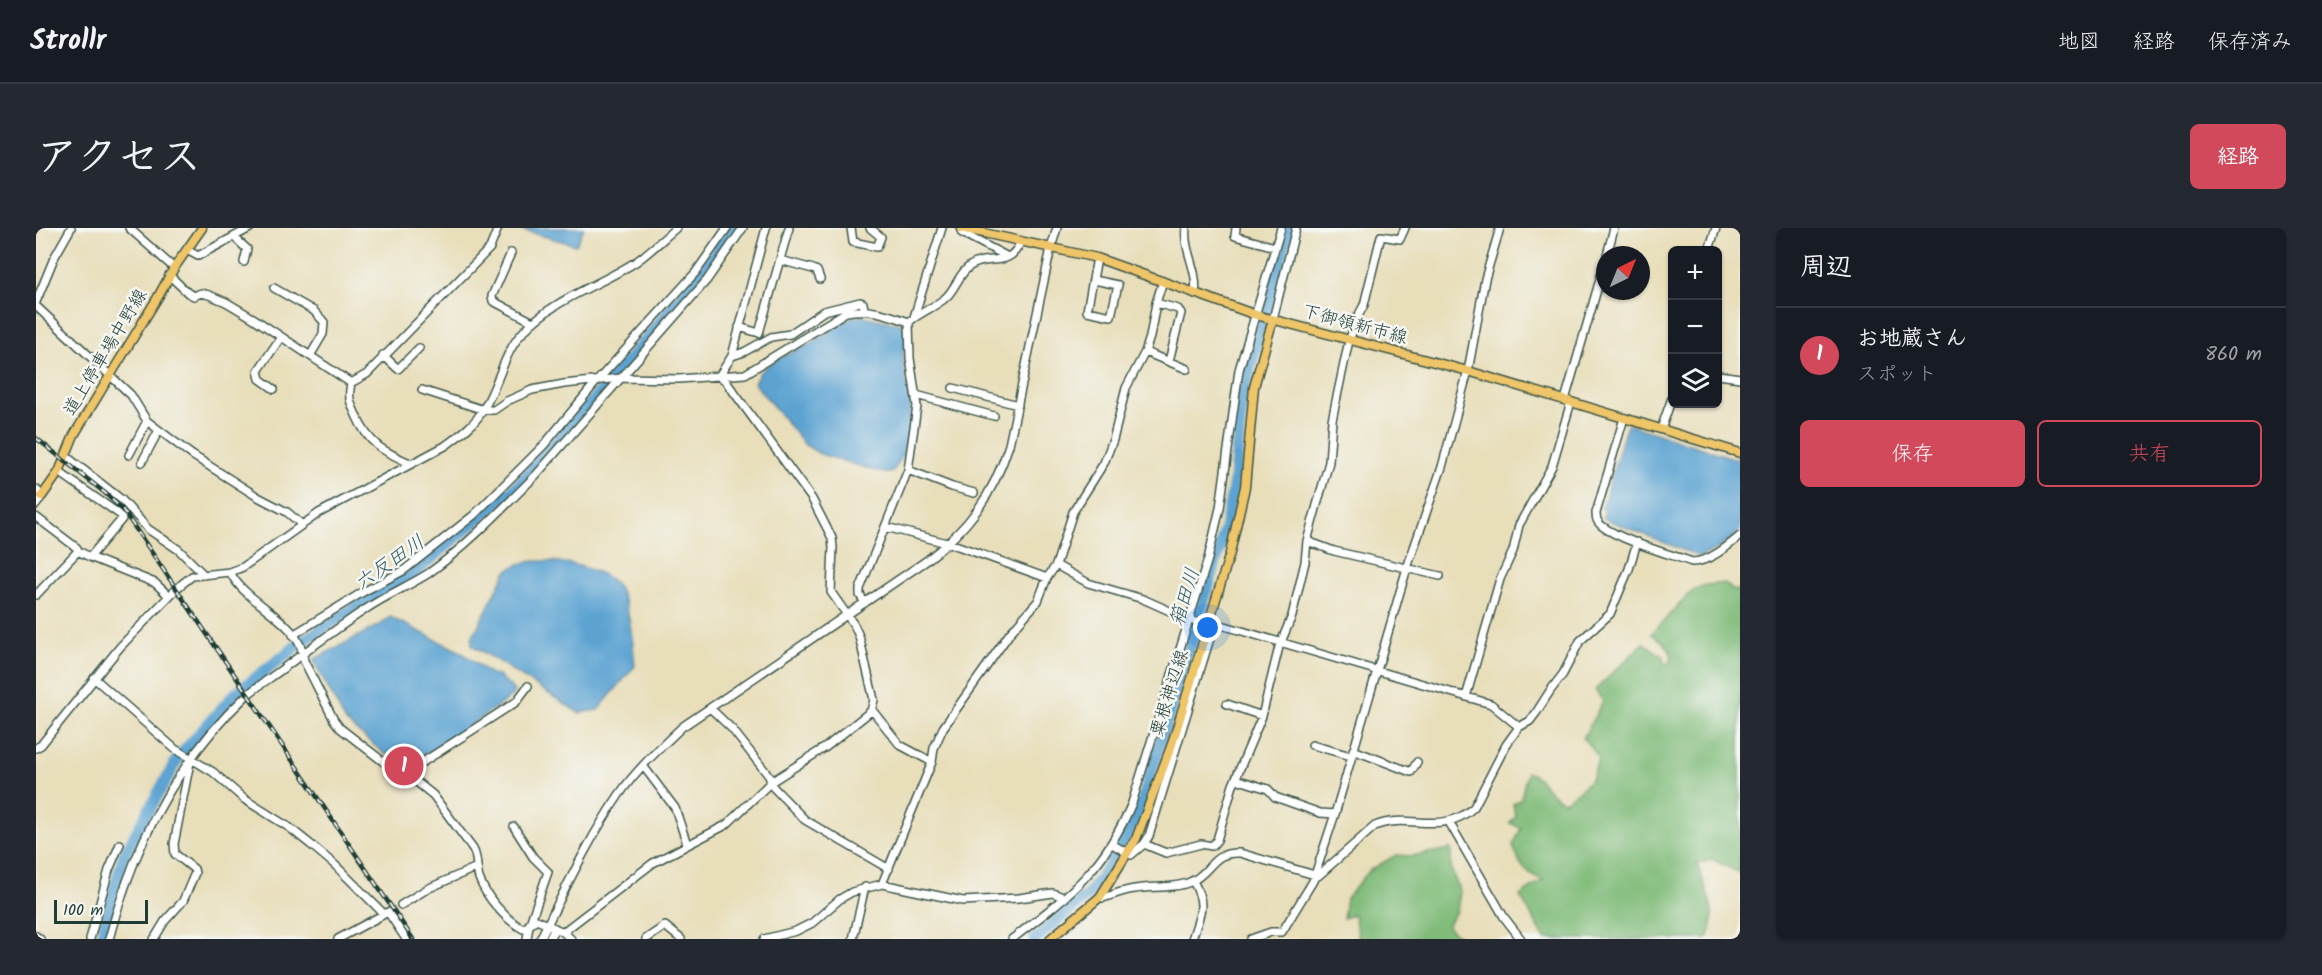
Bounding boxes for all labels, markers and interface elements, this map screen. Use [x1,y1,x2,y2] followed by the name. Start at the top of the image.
[30,19,106,64] text: Strollr
[2058,26,2100,59] text: 地図
[2133,26,2175,59] text: 経路
[2208,26,2292,59] text: 保存済み
[2190,124,2286,189] button: 経路
[36,125,201,192] text: アクセス
[1596,246,1650,300] north arrow
[1668,246,1722,408] map controls
[1668,246,1722,300] button: +
[1800,247,1852,289] text: 周辺
[57,284,156,422] street label: 道上停車場中野線
[1299,297,1411,353] street label: 下御領新市線
[1668,300,1722,354] button: −
[1857,322,1967,357] text: お地蔵さん
[1816,339,1823,371] text: 1
[2205,339,2262,371] text: 860 m
[1668,354,1722,408] button: layers
[1857,359,1937,391] text: スポット
[1800,420,2025,487] button: 保存
[2037,420,2262,487] button: 共有
[348,528,432,600] water label: 六反田川
[1162,564,1210,631] water label: 箱田川
[1193,613,1222,642] your location
[1143,646,1197,741] street label: 粟根神辺線
[384,744,424,788] pin: 1
[54,897,148,924] scale bar
[63,898,103,923] text: 100 m

